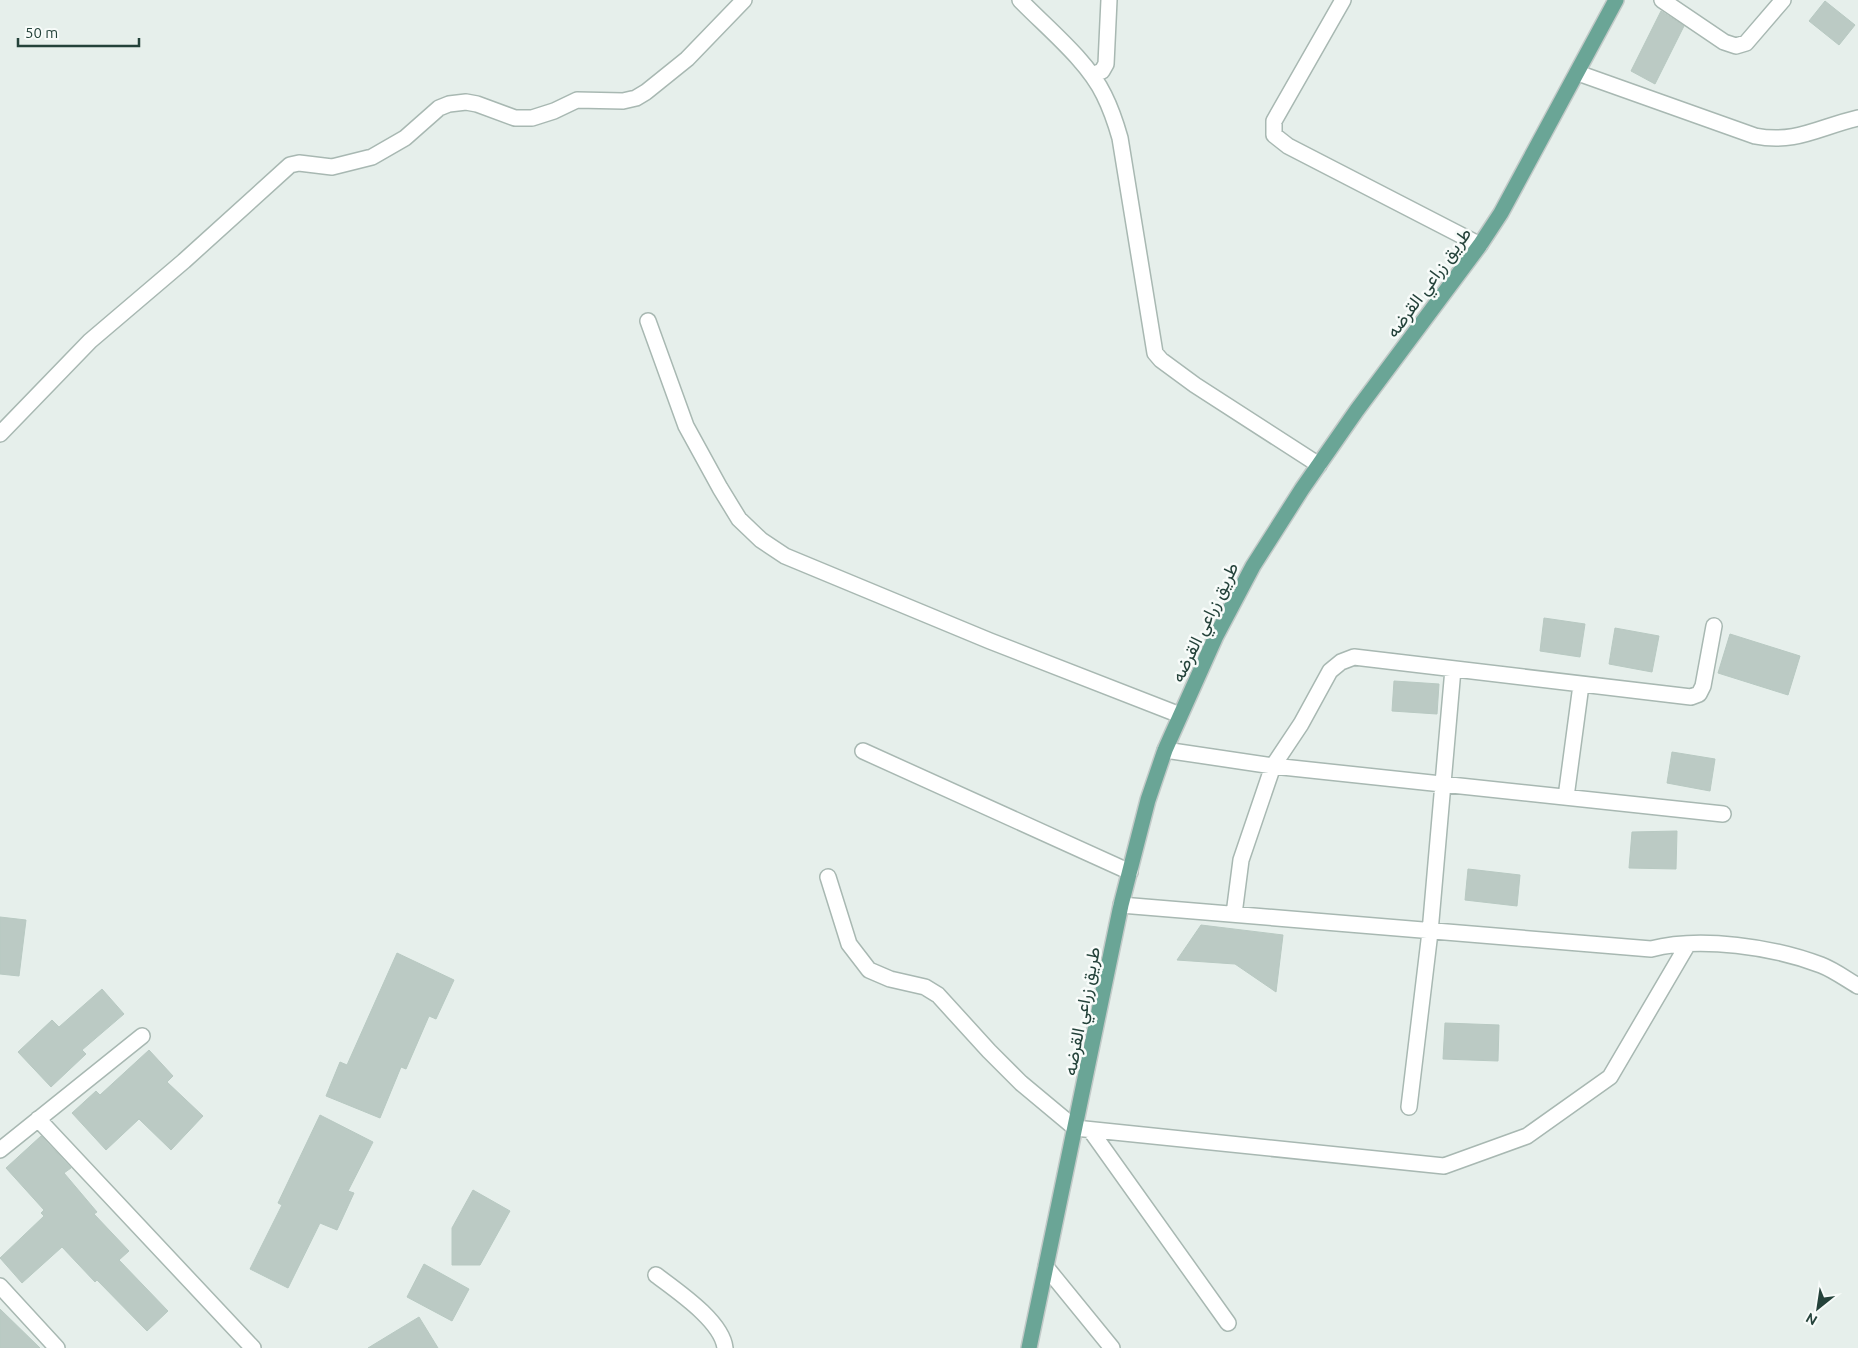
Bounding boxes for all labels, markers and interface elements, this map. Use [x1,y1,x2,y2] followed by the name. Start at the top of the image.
[18,15,139,47] scale bar
[25,24,58,41] text: 50 m
[1381,223,1479,344] street label: طريق زراعي القرضه
[1166,559,1247,688] street label: طريق زراعي القرضه
[1059,945,1109,1078] street label: طريق زراعي القرضه
[1793,1283,1843,1333] north arrow
[1803,1310,1820,1329] text: N

